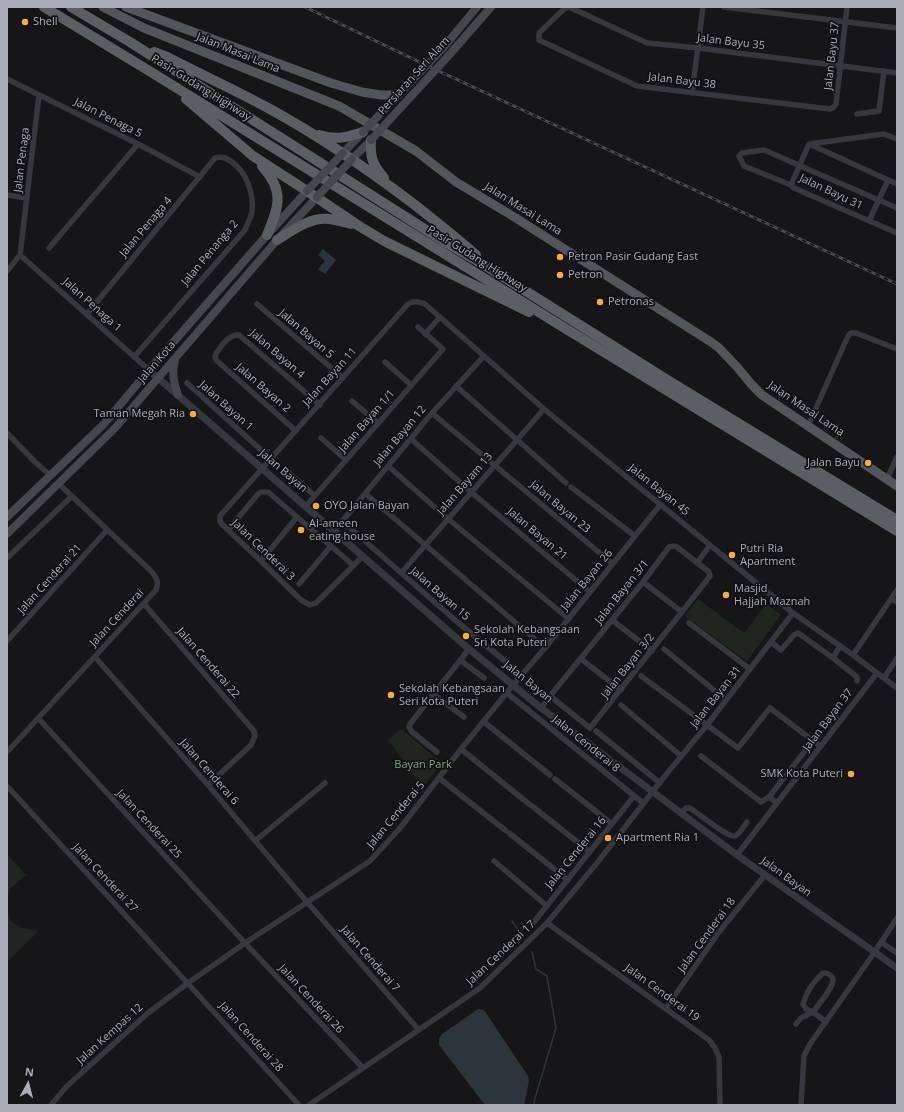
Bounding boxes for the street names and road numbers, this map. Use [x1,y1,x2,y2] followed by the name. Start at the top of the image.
[822,21,842,91] street label: Jalan Bayu 37
[194,30,282,76] street label: Jalan Masai Lama
[696,31,766,53] street label: Jalan Bayu 35
[376,34,452,118] street label: Persiaran Seri Alam
[149,52,253,124] street label: Pasir Gudang Highway
[647,70,717,92] street label: Jalan Bayu 38
[72,95,144,141] street label: Jalan Penaga 5
[11,127,33,193] street label: Jalan Penaga
[797,172,865,212] street label: Jalan Bayu 31
[482,180,564,238] street label: Jalan Masai Lama
[117,194,175,260] street label: Jalan Penaga 4
[179,218,241,288] street label: Jalan Penanga 2
[425,223,529,295] street label: Pasir Gudang Highway
[60,275,124,335] street label: Jalan Penaga 1
[276,307,336,361] street label: Jalan Bayan 5
[247,327,307,381] street label: Jalan Bayan 4
[135,338,179,386] street label: Jalan Kota
[300,345,360,409] street label: Jalan Bayan 11
[233,361,293,415] street label: Jalan Bayan 2
[196,378,256,434] street label: Jalan Bayan 1
[766,379,846,439] street label: Jalan Masai Lama
[336,387,398,455] street label: Jalan Bayan 1/1
[371,403,429,469] street label: Jalan Bayan 12
[256,447,310,495] street label: Jalan Bayan
[434,450,496,518] street label: Jalan Bayam 13
[626,461,692,519] street label: Jalan Bayan 45
[527,478,593,536] street label: Jalan Bayan 23
[504,505,570,563] street label: Jalan Bayan 21
[229,516,297,584] street label: Jalan Cenderai 3
[15,541,85,617] street label: Jalan Cenderai 21
[558,547,616,613] street label: Jalan Bayan 26
[592,557,652,627] street label: Jalan Bayan 3/1
[408,565,472,623] street label: Jalan Bayan 15
[87,587,147,649] street label: Jalan Cenderai
[174,625,242,701] street label: Jalan Cenderai 22
[599,631,657,701] street label: Jalan Bayan 3/2
[501,658,555,706] street label: Jalan Bayan
[688,664,744,730] street label: Jalan Bayan 31
[800,686,856,754] street label: Jalan Bayan 37
[550,713,622,775] street label: Jalan Cenderai 8
[177,736,241,808] street label: Jalan Cenderai 6
[364,779,428,851] street label: Jalan Cenderai 5
[114,787,184,861] street label: Jalan Cenderai 25
[543,814,609,892] street label: Jalan Cenderai 16
[70,841,140,915] street label: Jalan Cenderai 27
[758,854,814,900] street label: Jalan Bayan
[675,895,739,975] street label: Jalan Cenderai 18
[464,918,538,988] street label: Jalan Cenderai 17
[338,923,402,995] street label: Jalan Cenderai 7
[622,961,702,1025] street label: Jalan Cenderai 19
[276,962,346,1036] street label: Jalan Cenderai 26
[216,999,286,1075] street label: Jalan Cenderai 28
[74,1001,146,1067] street label: Jalan Kempas 12

